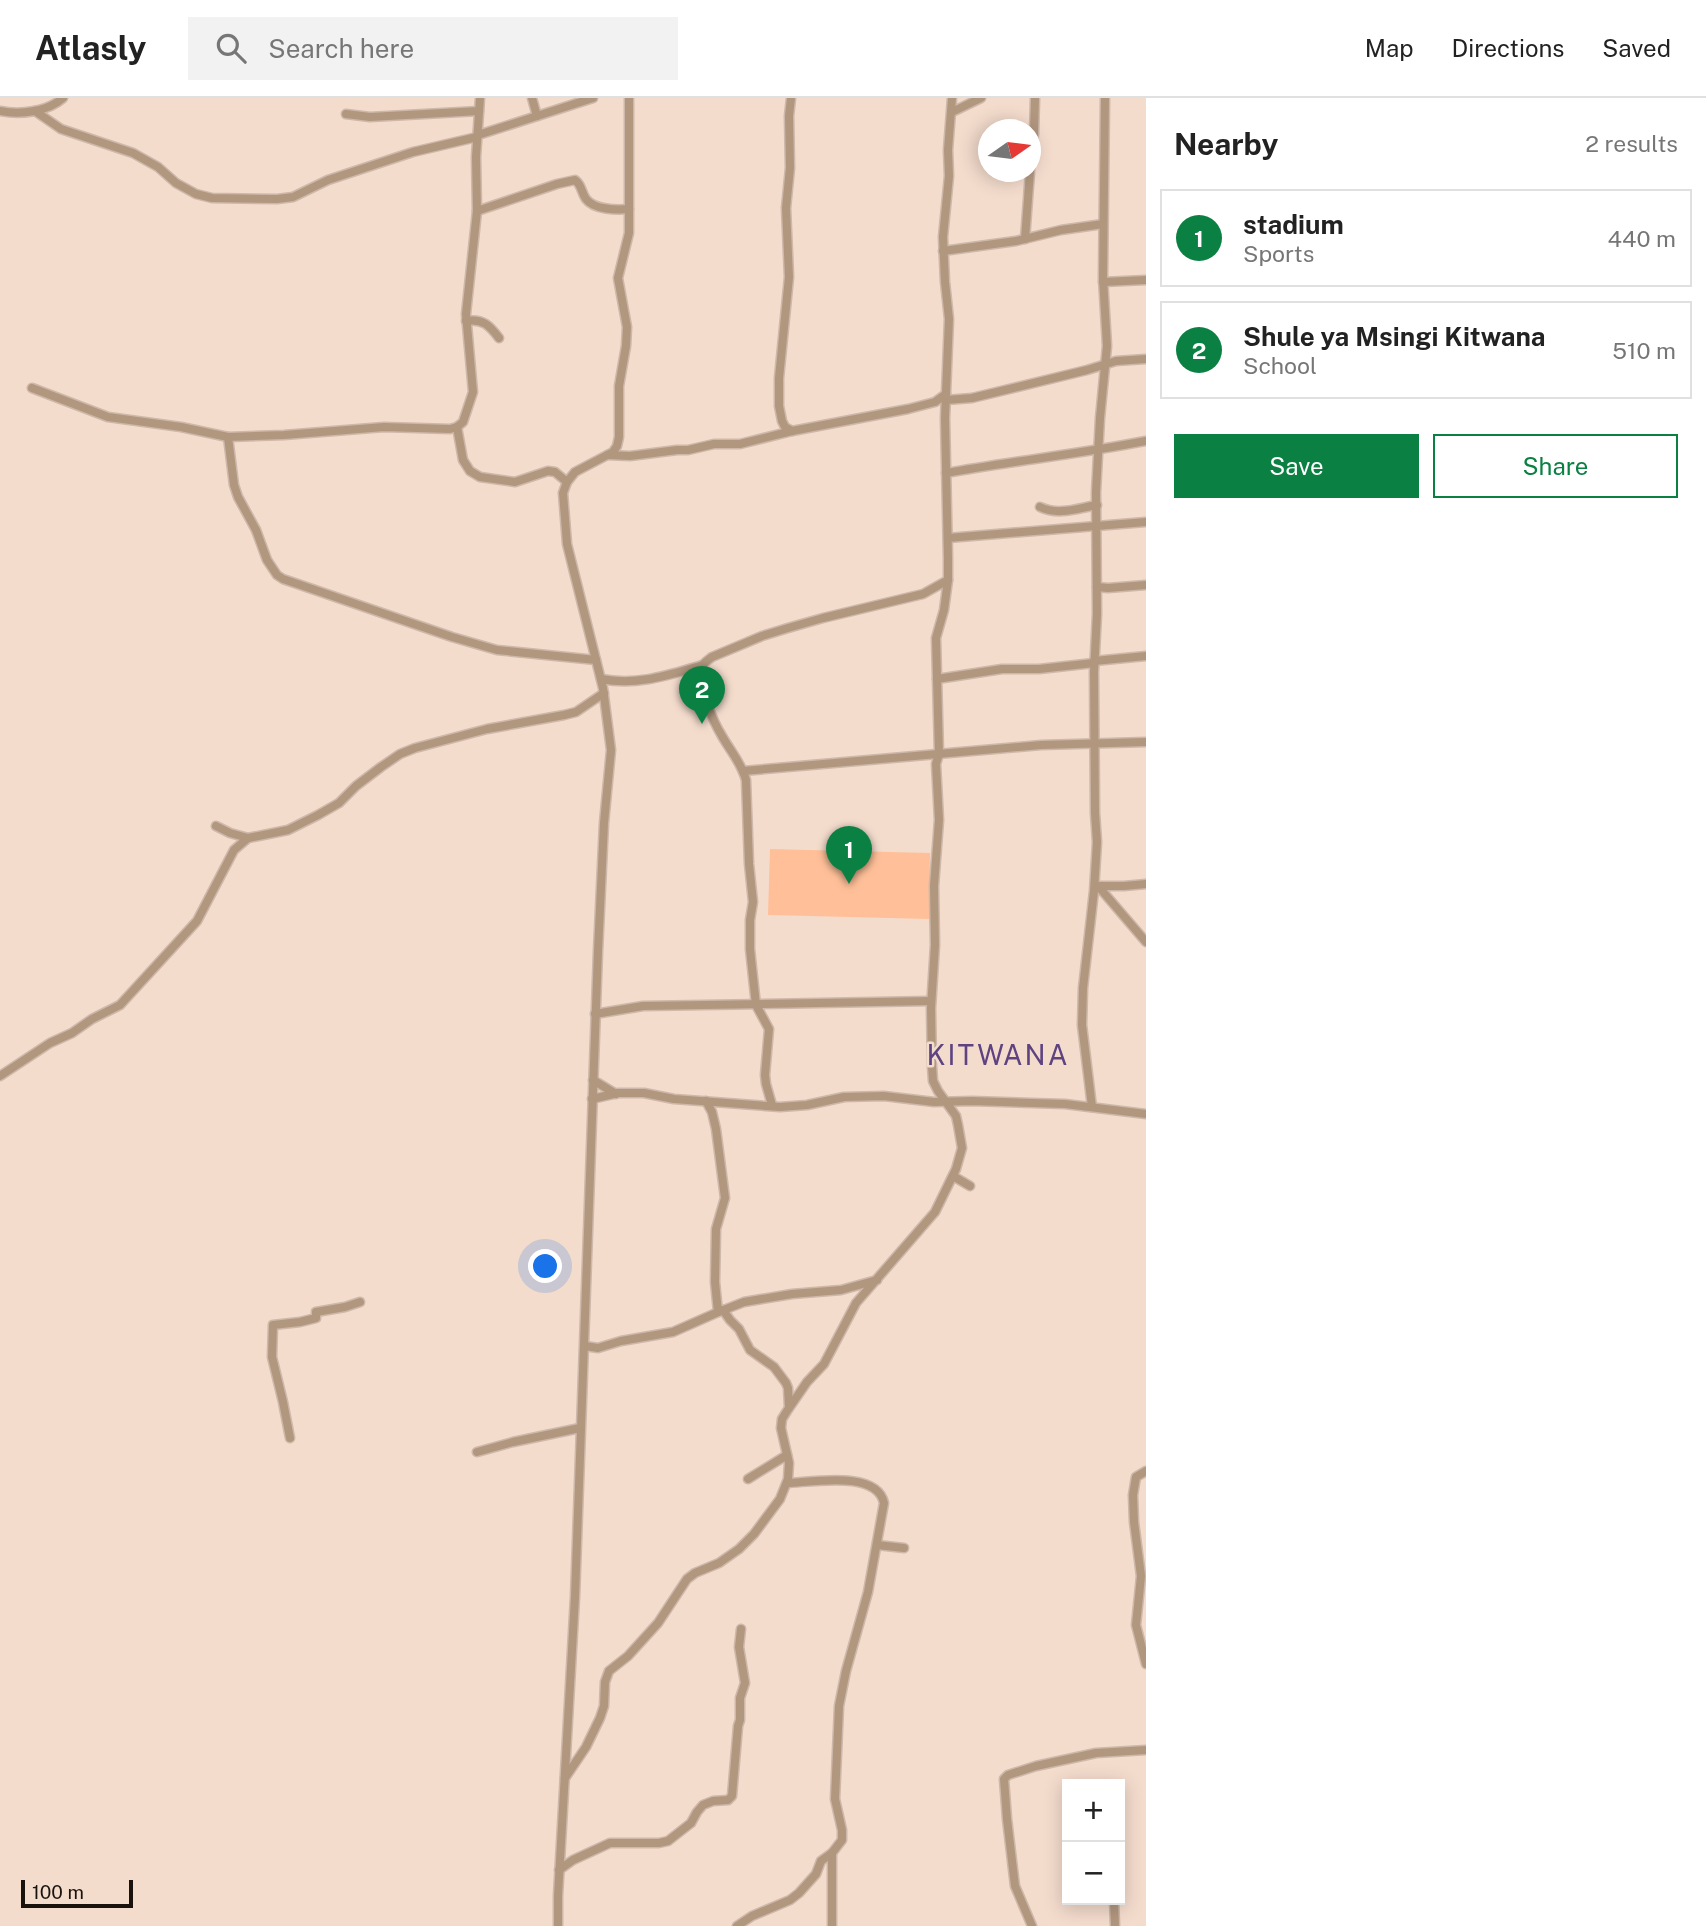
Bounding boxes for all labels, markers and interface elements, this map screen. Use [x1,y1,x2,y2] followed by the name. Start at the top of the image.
[188,17,678,80] search box
[35,29,146,67] text: Atlasly
[212,29,250,67] icon: search
[268,33,414,64] text: Search here
[1365,34,1414,62] text: Map
[1452,34,1564,62] text: Directions
[1602,34,1671,62] text: Saved
[978,119,1041,182] north arrow
[1174,126,1278,162] text: Nearby
[1585,130,1678,157] text: 2 results
[1243,209,1344,240] text: stadium
[1194,225,1204,252] text: 1
[1608,225,1676,252] text: 440 m
[1243,240,1314,267] text: Sports
[1243,321,1546,352] text: Shule ya Msingi Kitwana
[1192,337,1206,364] text: 2
[1612,337,1676,364] text: 510 m
[1243,352,1317,379] text: School
[1174,434,1419,498] button: Save
[1433,434,1678,498] button: Share
[679,666,725,724] pin: 2
[826,826,872,884] pin: 1
[926,1038,1070,1071] district label: KITWANA
[528,1249,562,1283] your location
[1062,1779,1125,1905] map controls
[1062,1779,1125,1842] button: +
[1062,1842,1125,1905] button: −
[21,1877,133,1909] scale bar
[32,1881,84,1903] text: 100 m

